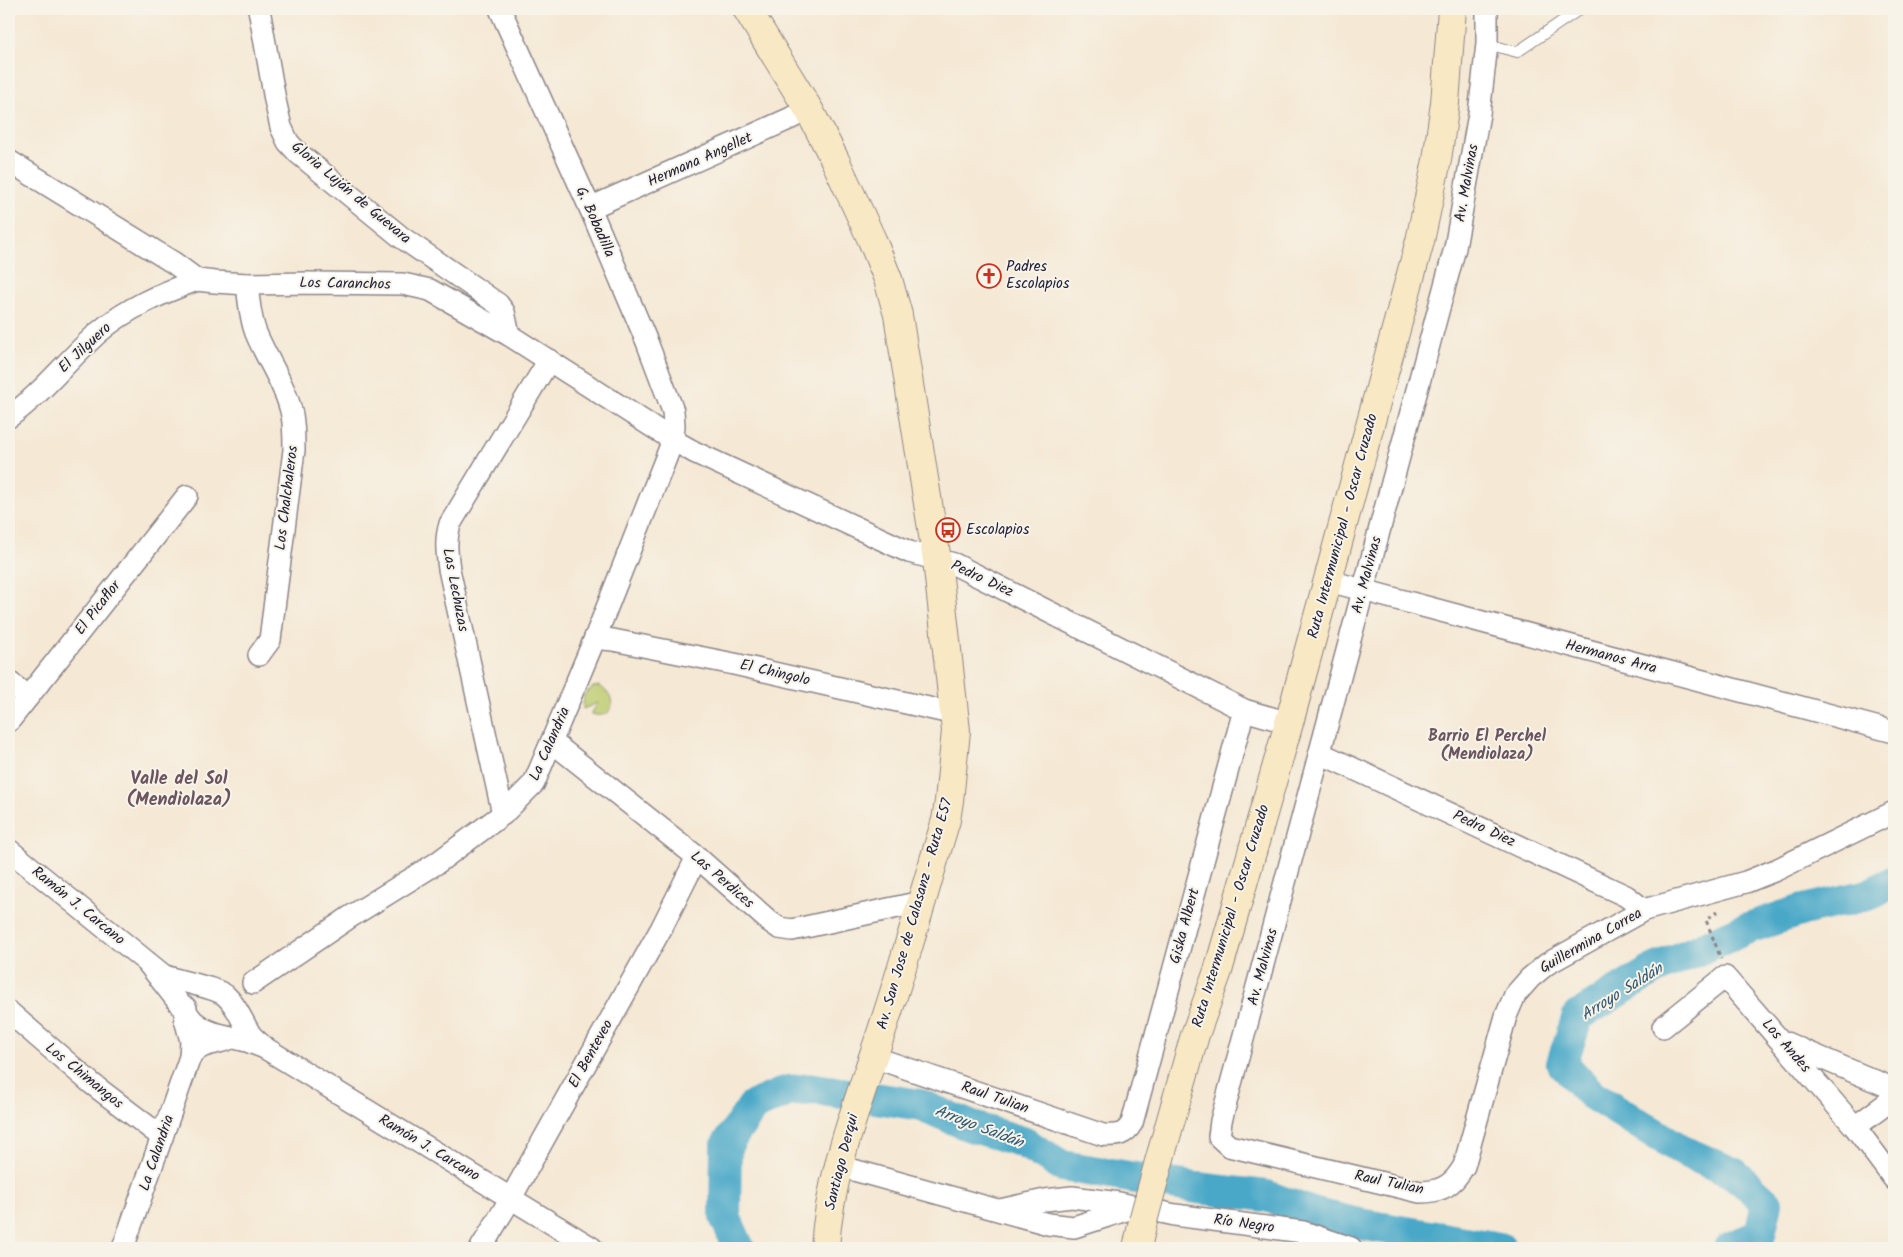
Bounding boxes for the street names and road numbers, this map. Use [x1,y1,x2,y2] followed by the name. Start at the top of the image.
[644,126,757,194] street label: Hermana Angellet
[286,136,416,250] street label: Gloria Luján de Guevara
[1448,141,1486,224] street label: Av. Malvinas
[569,183,621,261] street label: G. Bobadilla
[299,271,391,297] street label: Los Caranchos
[53,317,117,379] street label: El Jilguero
[1301,411,1385,641] street label: Ruta Intermunicipal - Oscar Cruzado
[269,444,305,552] street label: Los Chalchaleros
[1345,533,1389,616] street label: Av. Malvinas
[435,546,475,634] street label: Las Lechuzas
[947,554,1018,604] street label: Pedro Diez
[69,575,128,641] street label: El Picaflor
[1562,633,1660,681] street label: Hermanos Arra
[737,653,813,693] street label: El Chingolo
[523,703,577,785] street label: La Calandria
[870,795,960,1032] street label: Av. San Jose de Calasanz - Ruta E57
[1186,801,1276,1030] street label: Ruta Intermunicipal - Oscar Cruzado
[1449,804,1520,854] street label: Pedro Diez
[685,845,760,915] street label: Las Perdices
[26,861,130,952] street label: Ramón J. Carcano
[1163,885,1207,966] street label: Giska Albert
[1535,902,1647,980] street label: Guillermina Correa
[1241,925,1285,1008] street label: Av. Malvinas
[1756,1014,1817,1079] street label: Los Andes
[562,1015,620,1093] street label: El Benteveo
[39,1037,129,1116] street label: Los Chimangos
[958,1075,1032,1121] street label: Raul Tulian
[374,1108,484,1188] street label: Ramón J. Carcano
[818,1110,866,1213] street label: Santiago Derqui
[133,1112,181,1194] street label: La Calandria
[1352,1164,1426,1202] street label: Raul Tulian
[1212,1208,1276,1240] street label: Río Negro

